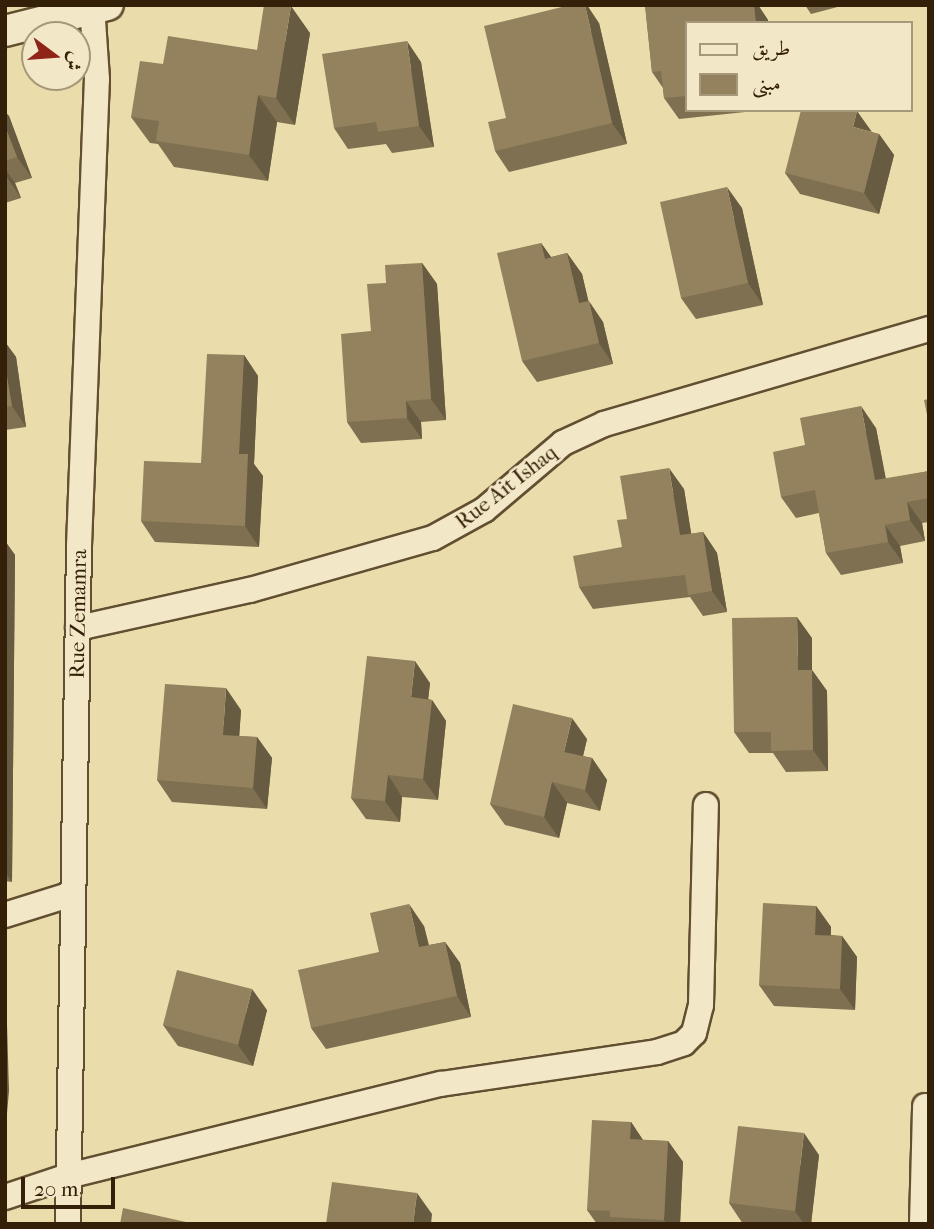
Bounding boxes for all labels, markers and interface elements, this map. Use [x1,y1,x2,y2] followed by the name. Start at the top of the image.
[21,21,91,91] north arrow
[685,21,913,112] legend
[752,36,790,60] text: طريق
[61,49,87,73] text: ش
[752,71,781,95] text: مبنى
[450,440,562,534] street label: Rue Ait Ishaq
[64,549,92,679] street label: Rue Zemamra
[24,1162,119,1206] scale bar
[34,1177,78,1201] text: 20 m

